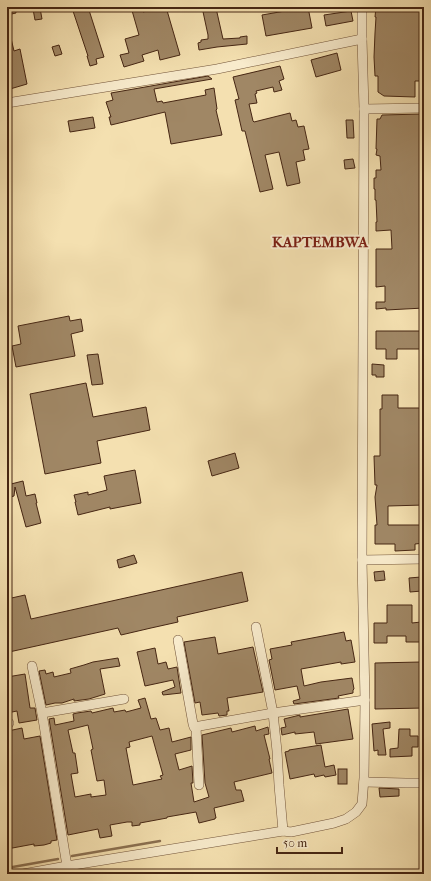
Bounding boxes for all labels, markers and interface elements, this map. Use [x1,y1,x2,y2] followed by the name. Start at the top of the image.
[272,233,369,251] district label: KAPTEMBWA
[277,829,342,855] scale bar
[283,836,307,850] text: 50 m

